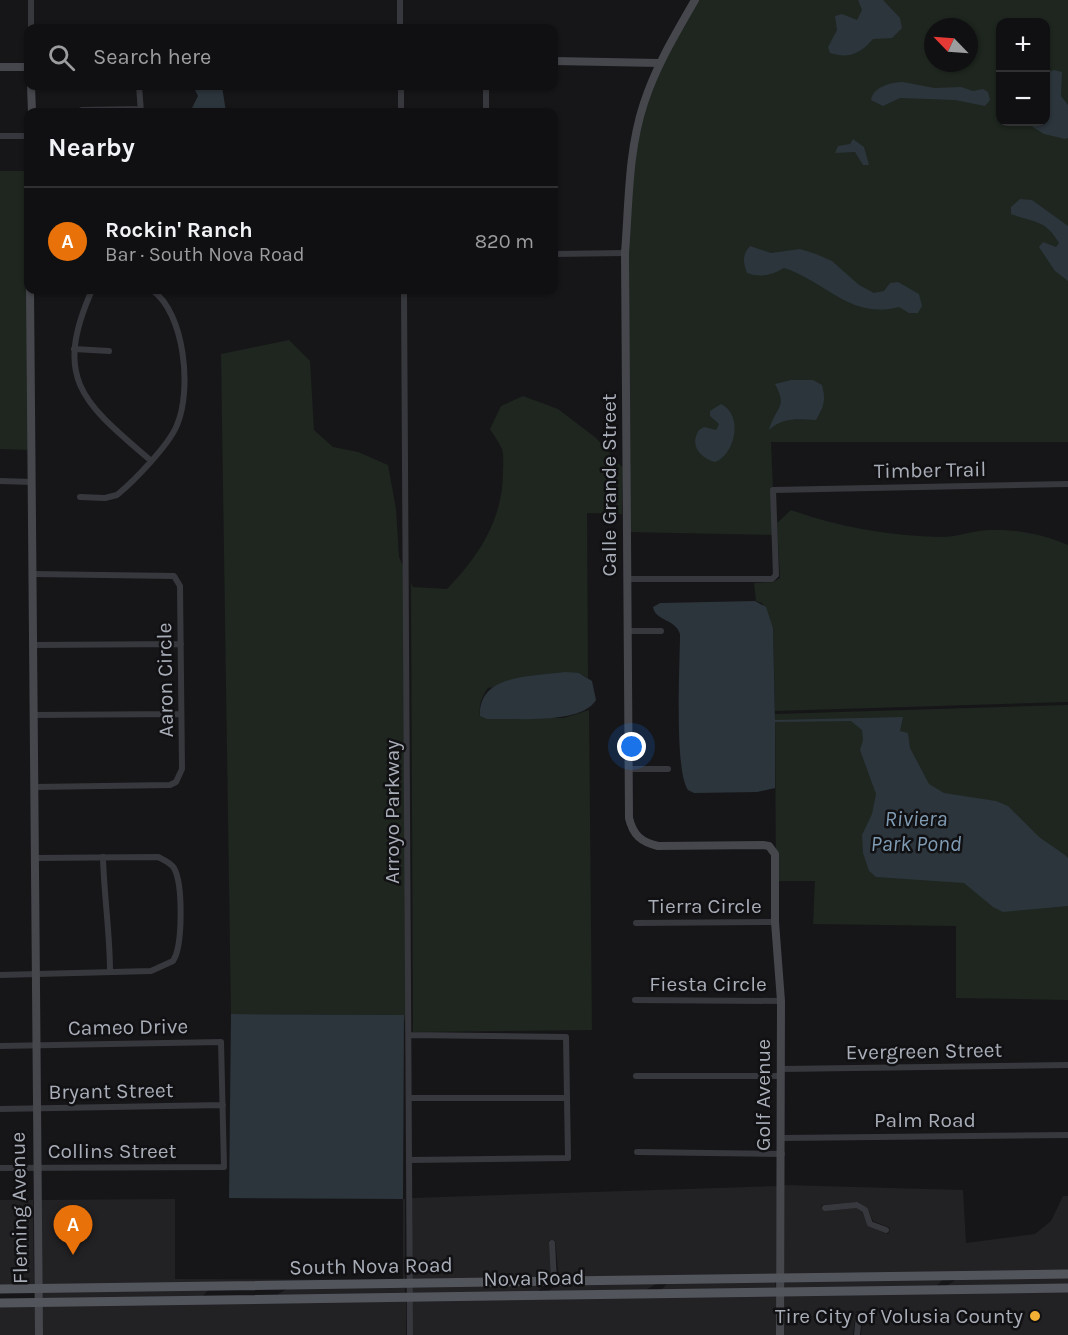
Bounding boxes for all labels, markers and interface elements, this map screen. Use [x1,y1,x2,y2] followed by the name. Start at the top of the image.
[924,18,978,72] north arrow
[996,18,1050,126] map controls
[996,18,1050,72] button: +
[24,24,558,90] search box
[45,41,78,74] icon: search
[93,44,211,70] text: Search here
[996,72,1050,126] button: −
[48,132,135,163] text: Nearby
[105,217,253,243] text: Rockin' Ranch
[61,230,74,253] text: A
[475,230,534,253] text: 820 m
[105,243,305,266] text: Bar · South Nova Road
[597,393,621,577] street label: Calle Grande Street
[874,457,986,483] street label: Timber Trail
[152,623,178,737] street label: Aaron Circle
[617,732,646,761] your location
[380,740,404,884] street label: Arroyo Parkway
[871,806,962,857] water label: Riviera Park Pond
[648,894,762,918] street label: Tierra Circle
[649,972,767,996] street label: Fiesta Circle
[68,1014,188,1040] street label: Cameo Drive
[845,1038,1003,1064] street label: Evergreen Street
[751,1039,775,1151] street label: Golf Avenue
[48,1078,174,1104] street label: Bryant Street
[874,1108,976,1132] street label: Palm Road
[6,1132,32,1284] street label: Fleming Avenue
[48,1139,176,1163] street label: Collins Street
[54,1206,92,1255] pin: A
[289,1253,453,1279] street label: South Nova Road
[483,1265,585,1291] street label: Nova Road
[775,1304,1023,1328] place label: Tire City of Volusia County
[1028,1309,1042,1323] marker: Tire City of Volusia County

